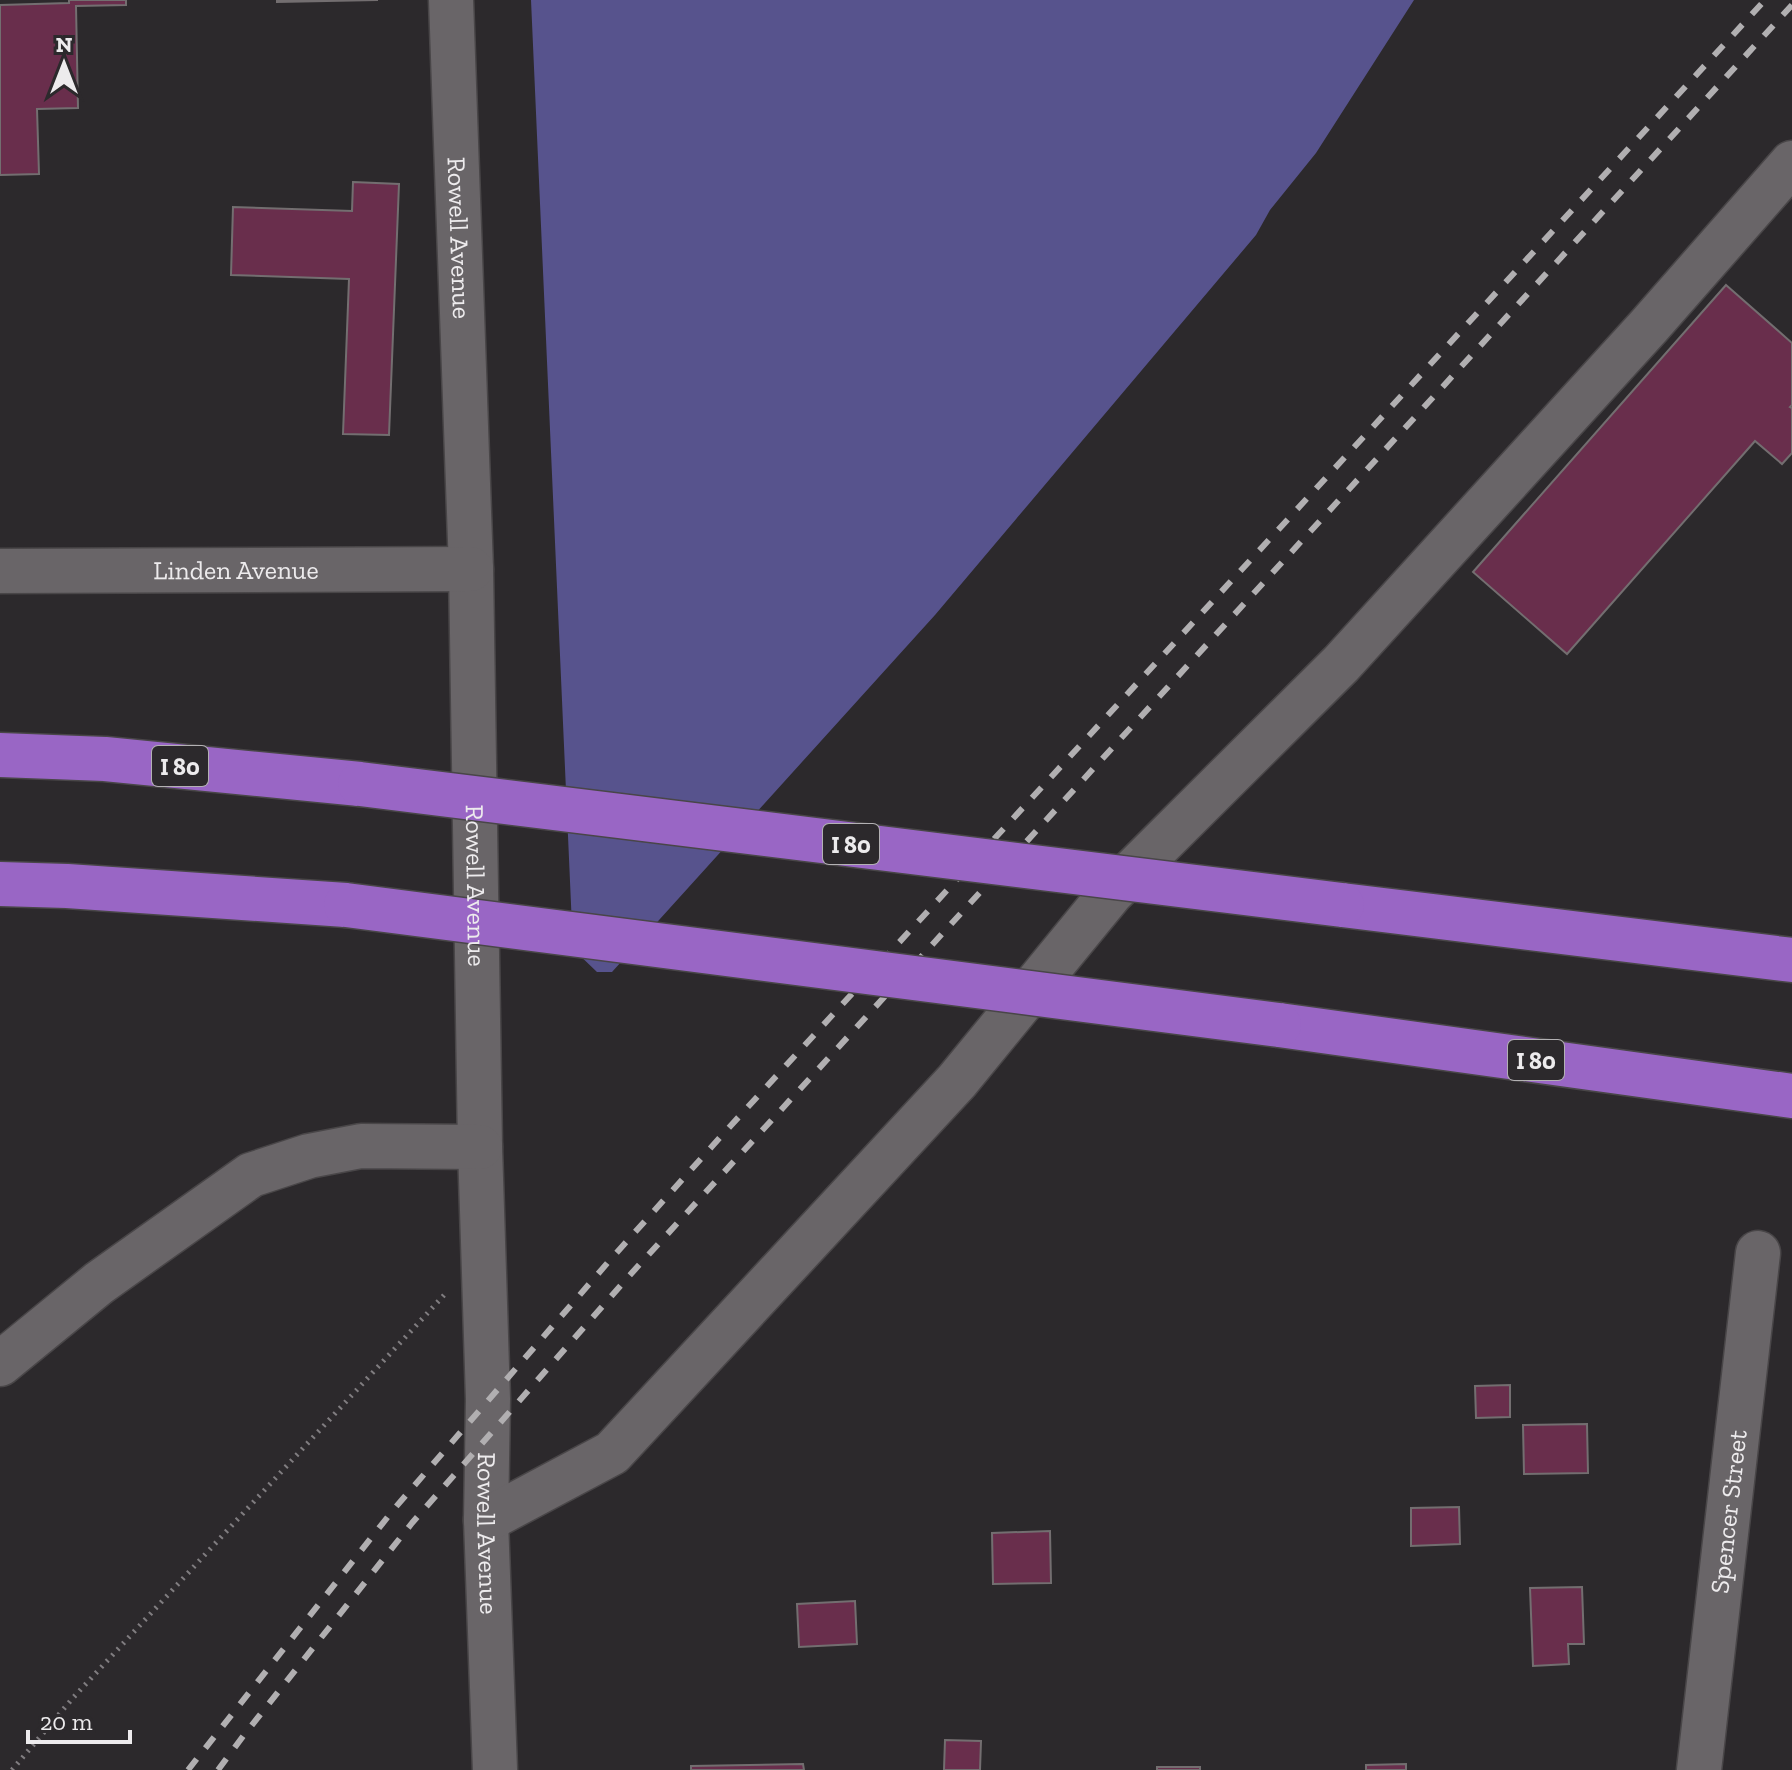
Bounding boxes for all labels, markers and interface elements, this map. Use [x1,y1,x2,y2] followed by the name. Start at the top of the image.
[24,24,104,104] north arrow
[56,31,73,58] text: N
[441,156,478,319] street label: Rowell Avenue
[153,554,319,586] street label: Linden Avenue
[152,746,208,786] road number: I 80
[459,804,493,967] street label: Rowell Avenue
[823,824,879,864] road number: I 80
[1508,1040,1564,1080] road number: I 80
[1703,1428,1754,1595] street label: Spencer Street
[470,1452,505,1615] street label: Rowell Avenue
[28,1694,130,1744] scale bar
[40,1707,93,1736] text: 20 m

